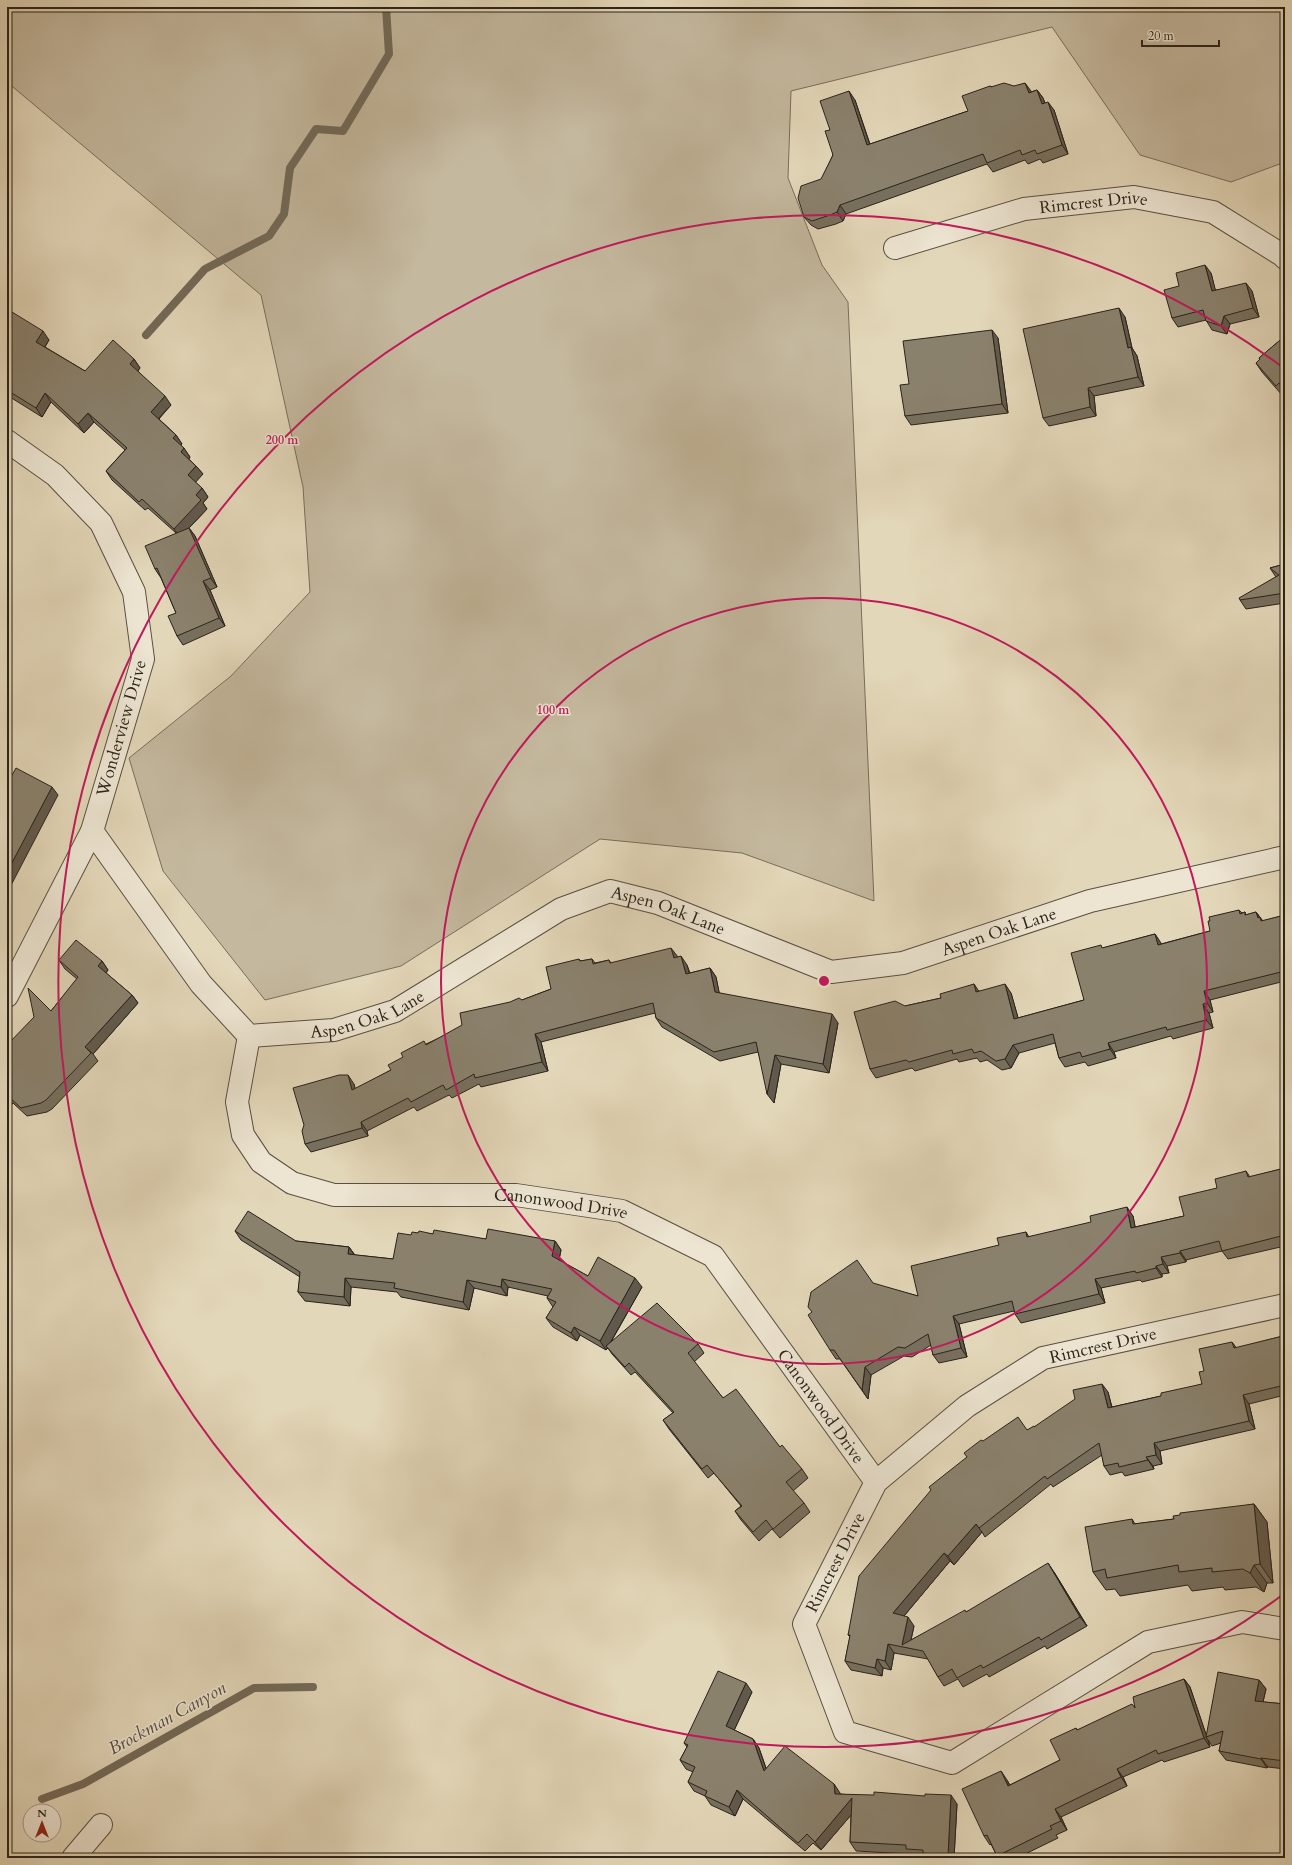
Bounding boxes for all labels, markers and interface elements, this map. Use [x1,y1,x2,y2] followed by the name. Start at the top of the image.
[1142,22,1219,48] scale bar
[1148,28,1175,44] text: 20 m
[1038,186,1150,219] street label: Rimcrest Drive
[266,432,299,448] text: 200 m
[91,657,152,800] street label: Wonderview Drive
[537,702,570,718] text: 100 m
[608,881,729,941] street label: Aspen Oak Lane
[939,902,1059,961] street label: Aspen Oak Lane
[817,974,831,988] centre of rings
[310,985,429,1044] street label: Aspen Oak Lane
[494,1184,633,1225] street label: Canonwood Drive
[1047,1322,1159,1369] street label: Rimcrest Drive
[772,1345,870,1468] street label: Canonwood Drive
[800,1508,871,1616] street label: Rimcrest Drive
[104,1676,231,1761] water label: Brockman Canyon
[22,1803,62,1843] north arrow
[37,1806,47,1821] text: N

